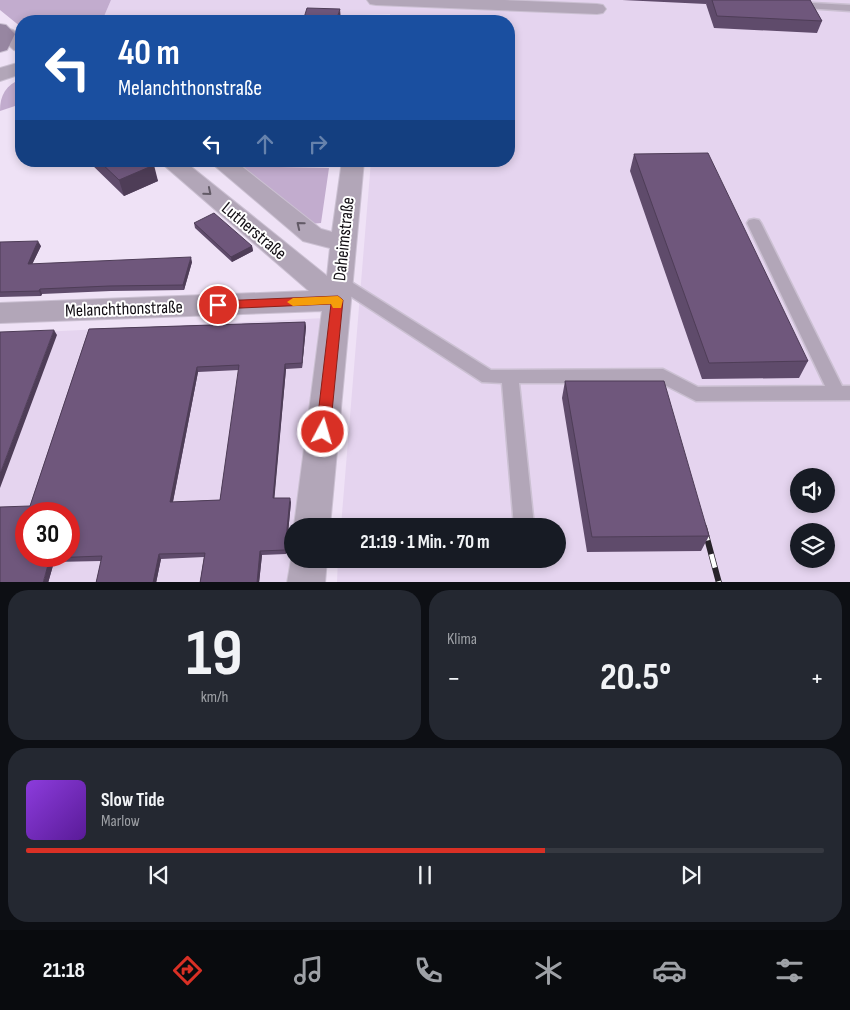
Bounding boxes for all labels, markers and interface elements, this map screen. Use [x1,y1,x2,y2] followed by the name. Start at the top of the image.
[118,32,180,75] text: 40 m
[35,35,100,100] icon: left
[118,75,262,102] text: Melanchthonstraße
[198,130,226,158] icon: left
[251,130,279,158] icon: ahead
[304,130,332,158] icon: right
[202,187,211,195] one-way arrow
[329,196,359,282] street label: Daheimstraße
[217,198,291,264] street label: Lutherstraße
[297,223,306,231] one-way arrow
[197,284,239,326] pin
[204,291,232,319] icon: arrive
[65,296,183,322] street label: Melanchthonstraße
[296,405,348,457] position arrow
[790,468,835,568] map controls
[790,468,835,513] button: sound
[15,502,80,567] speed limit sign: 30
[790,523,835,568] button: layers
[360,531,490,554] text: 21:19 · 1 Min. · 70 m
[186,616,243,694] text: 19
[447,630,477,649] text: Klima
[600,655,671,700] text: 20.5°
[447,662,461,695] text: −
[810,662,824,695] text: +
[201,688,228,707] text: km/h
[101,789,165,812] text: Slow Tide
[101,812,140,831] text: Marlow
[145,861,173,889] icon: previous
[411,861,439,889] icon: pause
[677,861,705,889] icon: next
[170,953,205,988] icon: directions
[291,953,326,988] icon: music
[411,953,446,988] icon: phone
[531,953,566,988] icon: climate
[652,953,687,988] icon: car
[772,953,807,988] icon: filters
[43,957,85,984] text: 21:18

